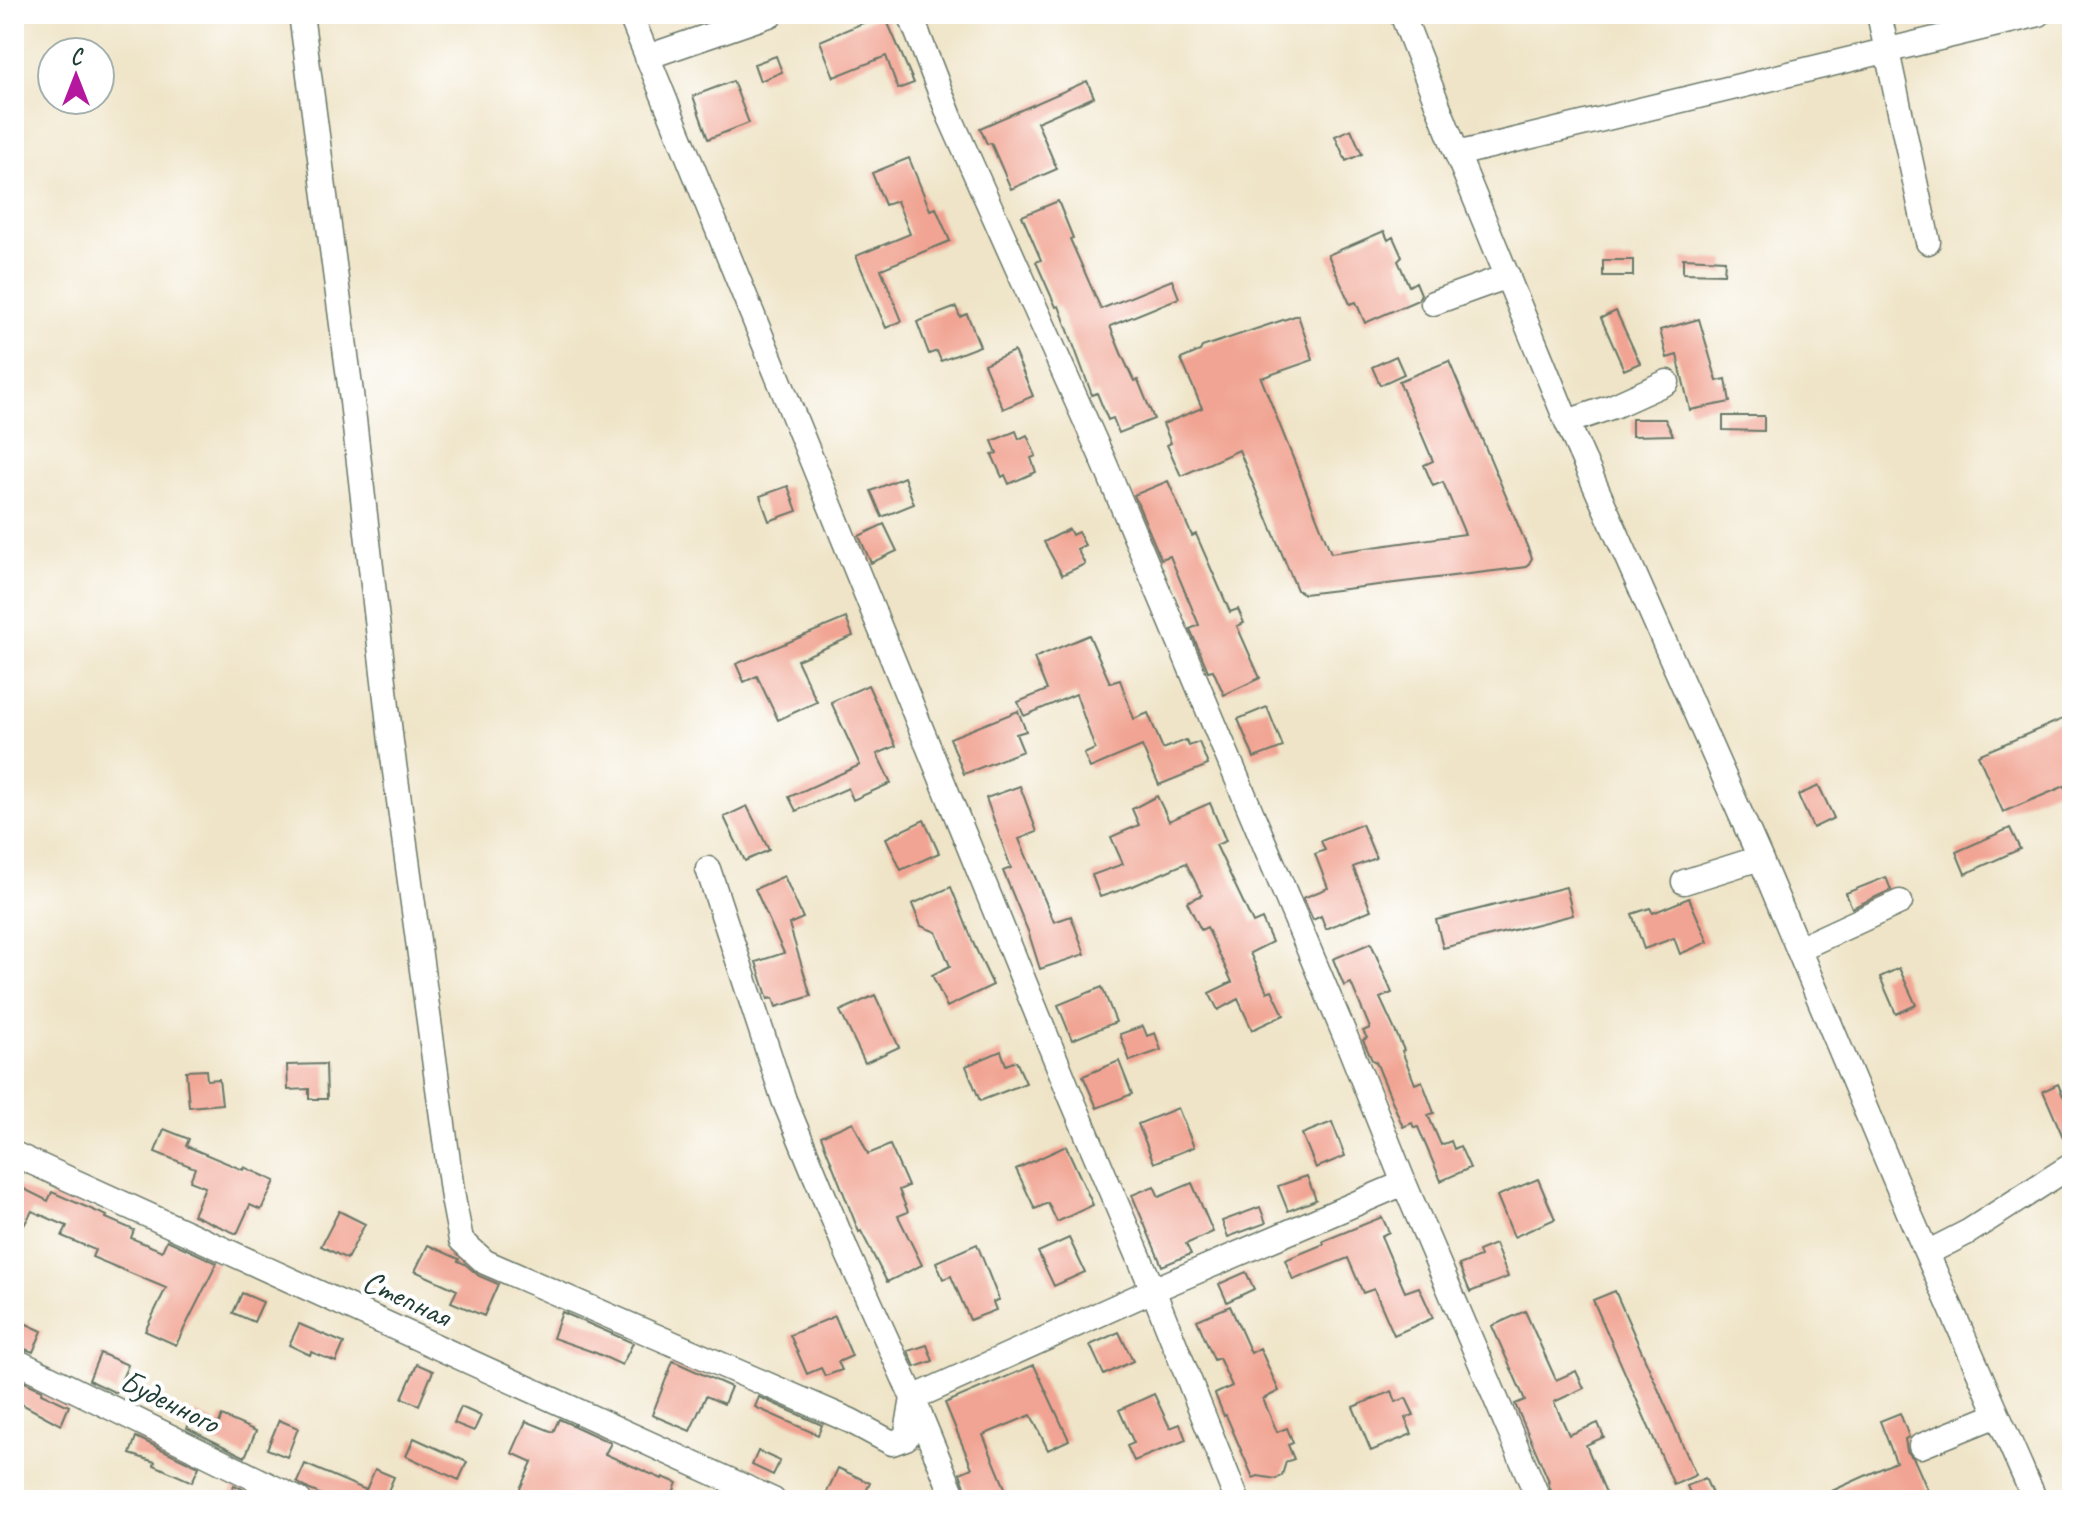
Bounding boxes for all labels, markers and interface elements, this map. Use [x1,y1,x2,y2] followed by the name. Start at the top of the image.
[36,36,116,116] north arrow
[71,43,85,71] text: С
[356,1260,459,1337] street label: Степная
[114,1360,227,1444] street label: Буденного

